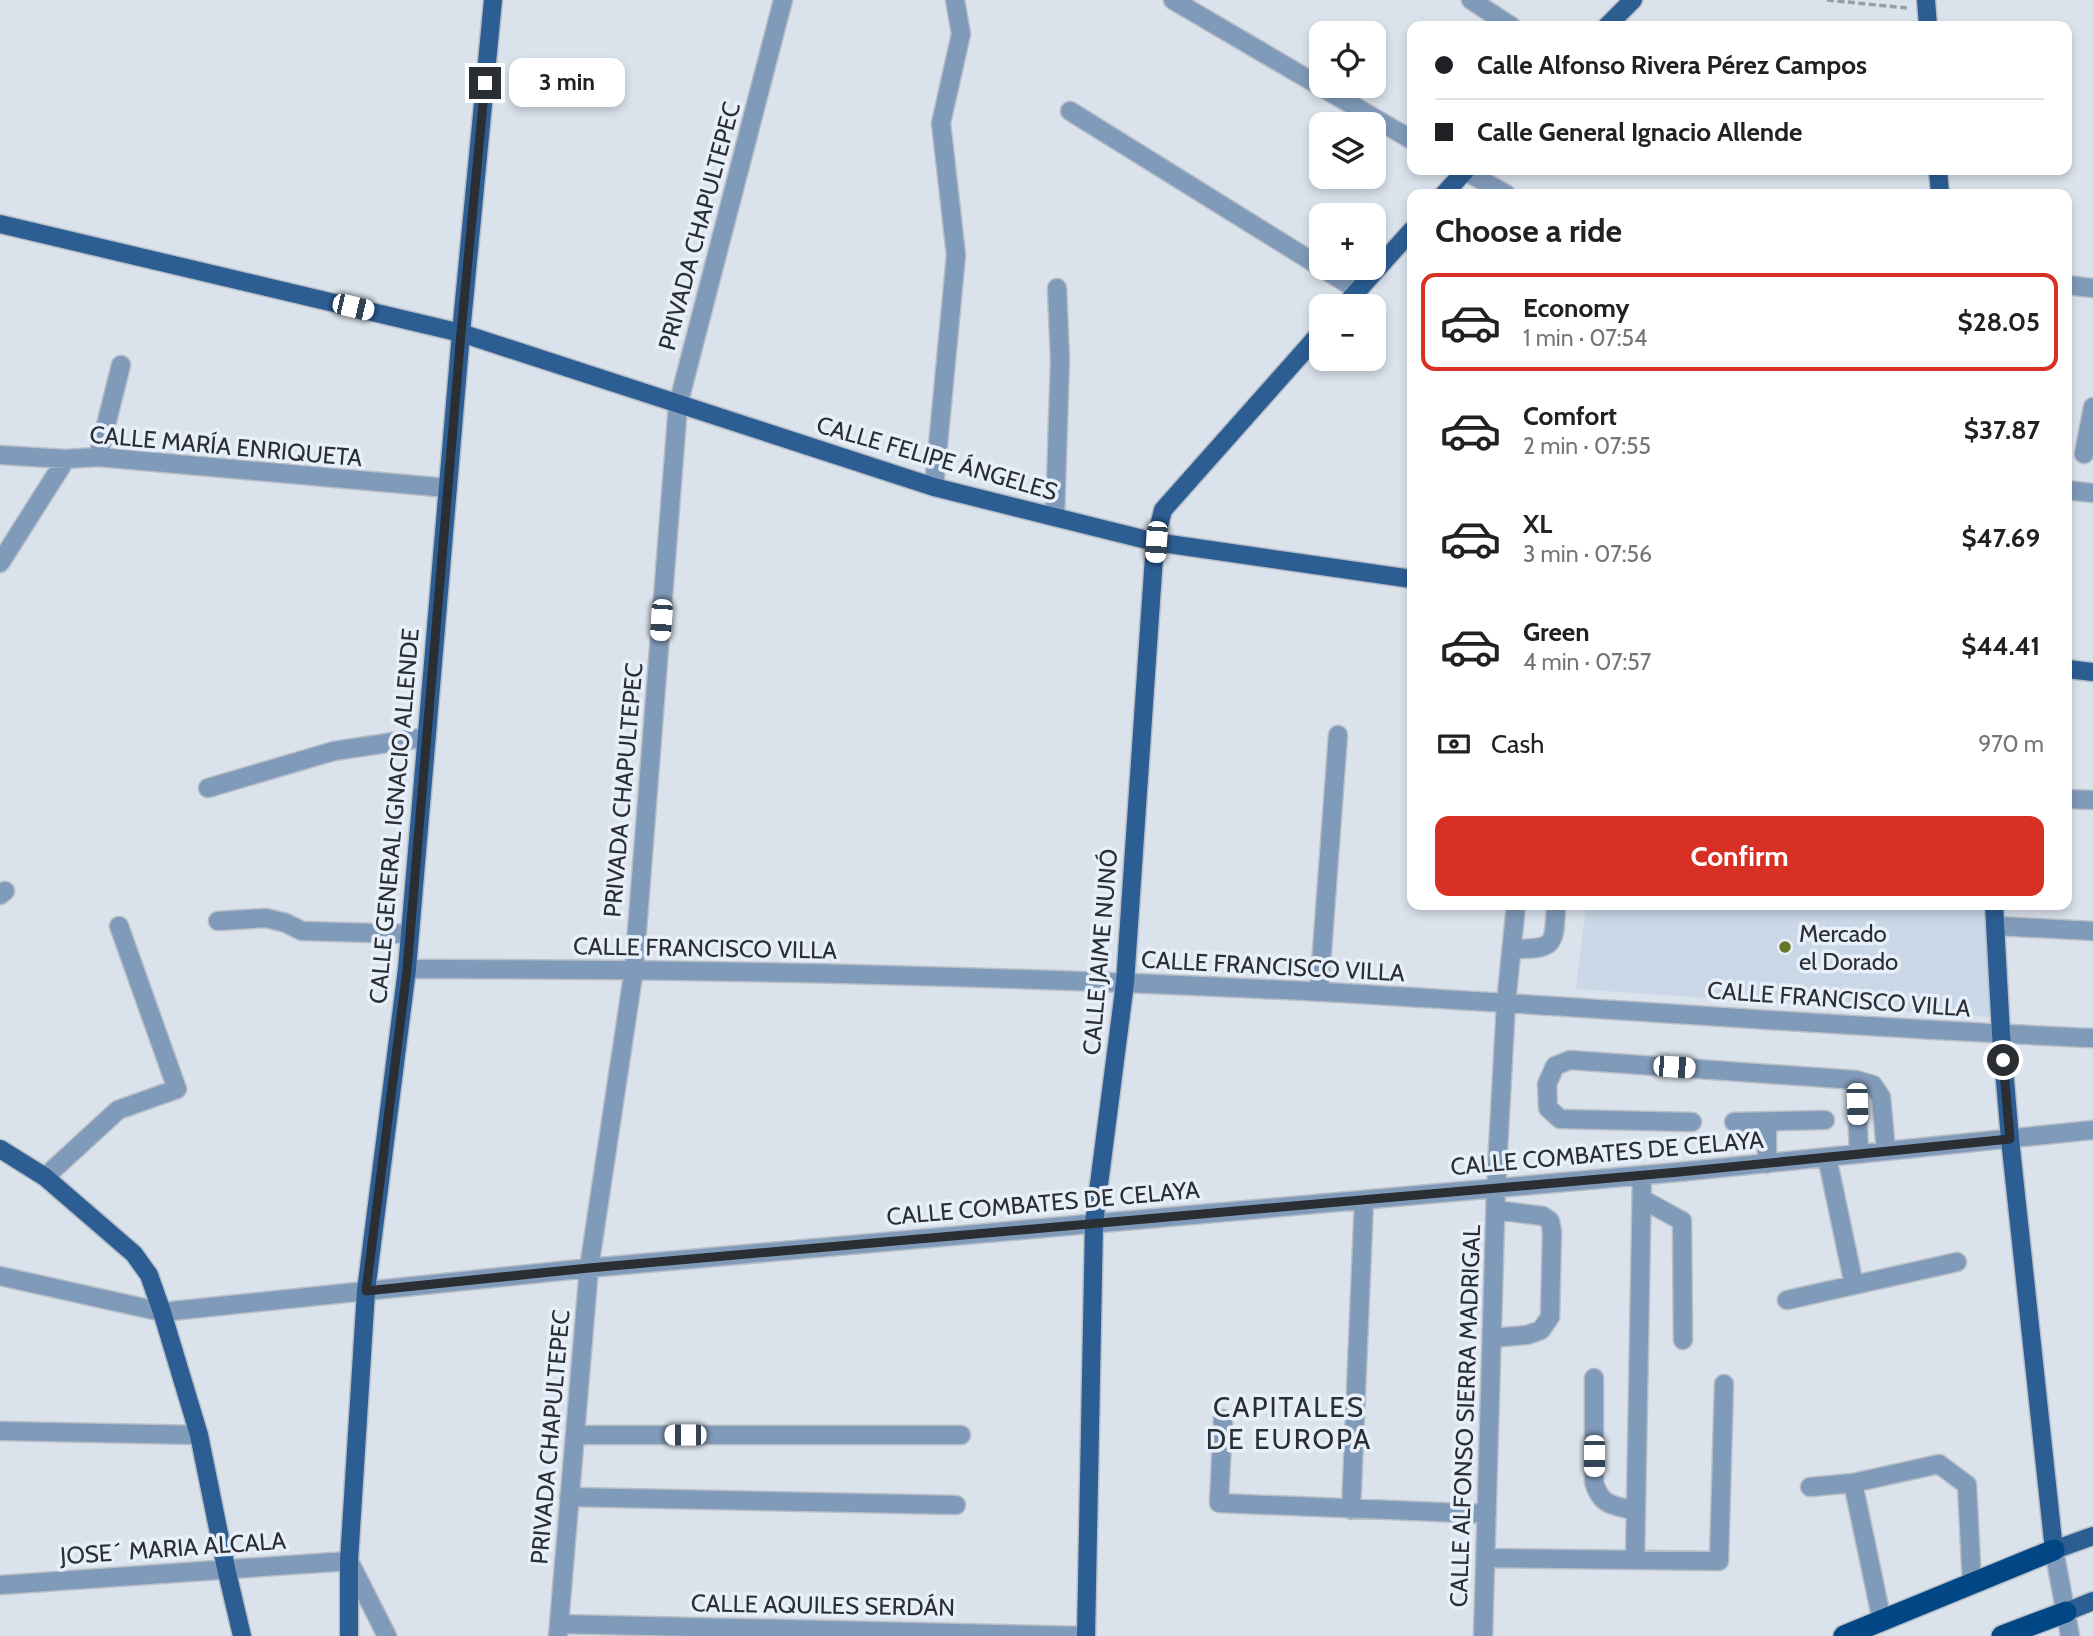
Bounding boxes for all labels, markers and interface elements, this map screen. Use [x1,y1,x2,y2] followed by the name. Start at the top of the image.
[1309,21,1386,371] map controls
[1309,21,1386,98] button: locate
[1477,49,1867,81] text: Calle Alfonso Rivera Pérez Campos
[510,58,625,108] callout: 3 min
[469,67,501,99] route end
[539,68,595,96] text: 3 min
[652,99,746,353] street label: PRIVADA CHAPULTEPEC
[1309,112,1386,189] button: layers
[1477,116,1802,148] text: Calle General Ignacio Allende
[1309,203,1386,280] button: +
[1435,211,1622,250] text: Choose a ride
[1439,291,1502,354] icon: car
[331,292,376,322] car
[1523,292,1629,324] text: Economy
[1309,294,1386,371] button: −
[1958,306,2040,338] text: $28.05
[1523,324,1647,352] text: 1 min · 07:54
[1439,399,1502,462] icon: car
[1523,400,1617,432] text: Comfort
[813,410,1061,506] street label: CALLE FELIPE ÁNGELES
[1964,414,2040,446] text: $37.87
[88,420,364,472] street label: CALLE MARÍA ENRIQUETA
[1523,432,1651,460] text: 2 min · 07:55
[1439,507,1502,570] icon: car
[1523,508,1552,540] text: XL
[1145,520,1168,564] car
[1961,522,2040,554] text: $47.69
[1523,540,1652,568] text: 3 min · 07:56
[650,598,673,642] car
[1439,615,1502,678] icon: car
[1523,616,1590,648] text: Green
[363,627,425,1005] street label: CALLE GENERAL IGNACIO ALLENDE
[1961,630,2040,662] text: $44.41
[1523,648,1651,676] text: 4 min · 07:57
[597,661,649,919] street label: PRIVADA CHAPULTEPEC
[1435,725,1473,763] icon: cash
[1491,728,1544,760] text: Cash
[1978,730,2044,758] text: 970 m
[1435,816,2044,896] button: Confirm
[1077,848,1123,1056] street label: CALLE JAIME NUNÓ
[1799,919,1898,976] place label: Mercado el Dorado
[573,931,837,965] street label: CALLE FRANCISCO VILLA
[1777,939,1793,955] marker: Mercado el Dorado
[1140,945,1406,987] street label: CALLE FRANCISCO VILLA
[1706,975,1972,1023] street label: CALLE FRANCISCO VILLA
[1987,1044,2019,1076] route start
[1653,1055,1696,1079] car
[1846,1083,1869,1125] car
[1449,1125,1765,1181] street label: CALLE COMBATES DE CELAYA
[885,1175,1201,1231] street label: CALLE COMBATES DE CELAYA
[1444,1224,1486,1608] street label: CALLE ALFONSO SIERRA MADRIGAL
[524,1308,576,1566] street label: PRIVADA CHAPULTEPEC
[1206,1390,1372,1456] district label: CAPITALES DE EUROPA
[665,1425,707,1446] car
[1584,1435,1605,1477] car
[58,1526,287,1570] street label: JOSE´ MARIA ALCALA
[691,1588,955,1622] street label: CALLE AQUILES SERDÁN

